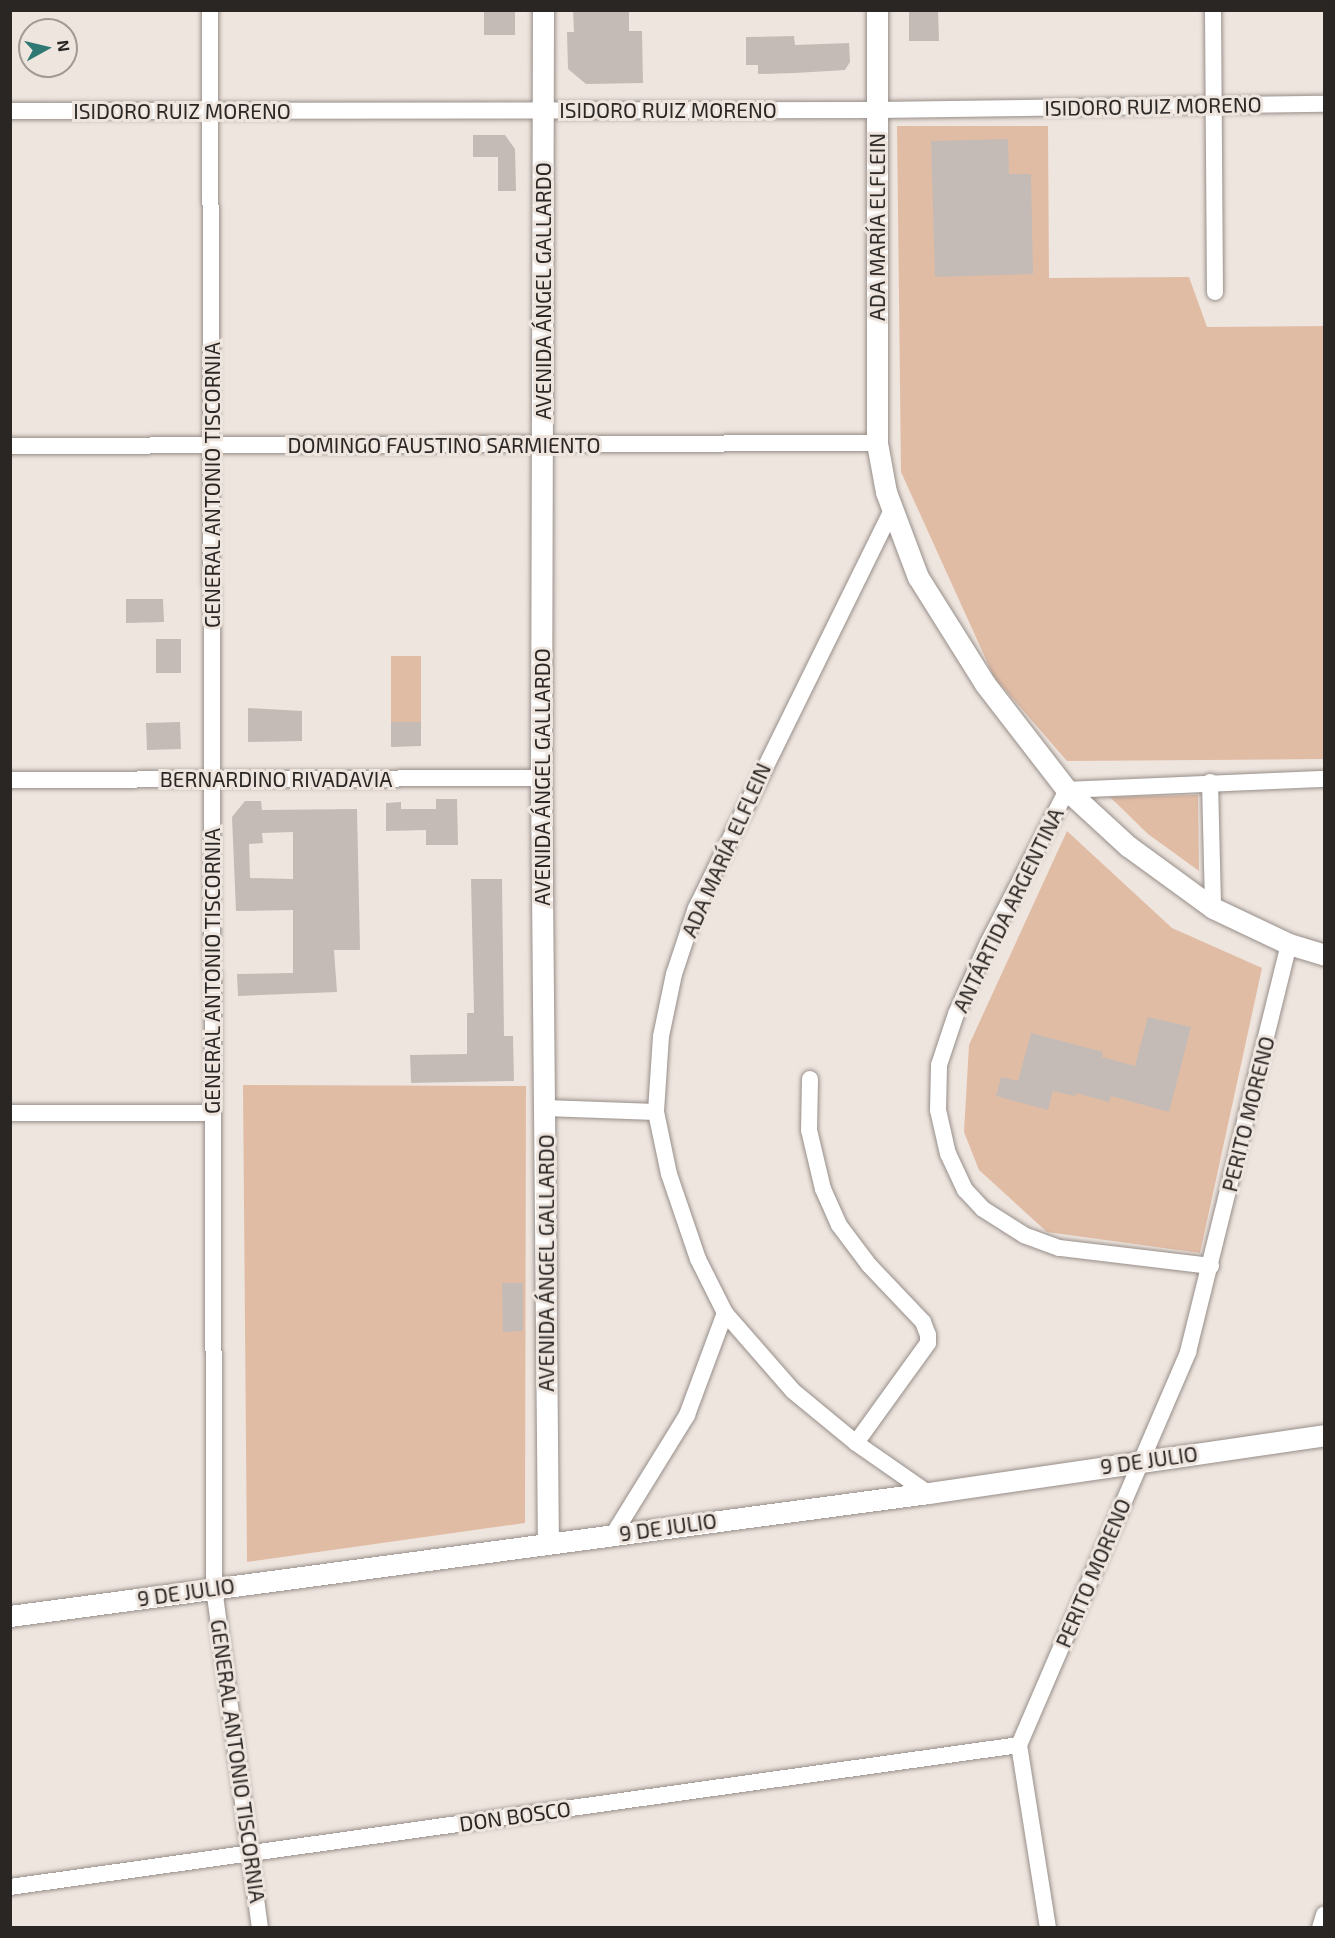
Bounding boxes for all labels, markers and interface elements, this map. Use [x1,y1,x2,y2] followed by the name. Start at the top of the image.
[18,18,78,78] north arrow
[54,39,75,53] text: N
[1044,92,1262,120] street label: ISIDORO RUIZ MORENO
[559,97,777,123] street label: ISIDORO RUIZ MORENO
[73,98,291,124] street label: ISIDORO RUIZ MORENO
[864,132,890,322] street label: ADA MARÍA ELFLEIN
[530,162,556,420] street label: AVENIDA ÁNGEL GALLARDO
[199,341,225,629] street label: GENERAL ANTONIO TISCORNIA
[287,432,601,458] street label: DOMINGO FAUSTINO SARMIENTO
[529,648,555,906] street label: AVENIDA ÁNGEL GALLARDO
[676,758,776,942] street label: ADA MARÍA ELFLEIN
[160,766,392,792] street label: BERNARDINO RIVADAVIA
[947,803,1069,1017] street label: ANTÁRTIDA ARGENTINA
[199,827,225,1115] street label: GENERAL ANTONIO TISCORNIA
[1217,1034,1279,1194] street label: PERITO MORENO
[533,1134,559,1392] street label: AVENIDA ÁNGEL GALLARDO
[1098,1441,1200,1479] street label: 9 DE JULIO
[1050,1495,1136,1651] street label: PERITO MORENO
[617,1508,719,1546] street label: 9 DE JULIO
[135,1573,237,1611] street label: 9 DE JULIO
[206,1617,270,1905] street label: GENERAL ANTONIO TISCORNIA
[458,1796,572,1836] street label: DON BOSCO

